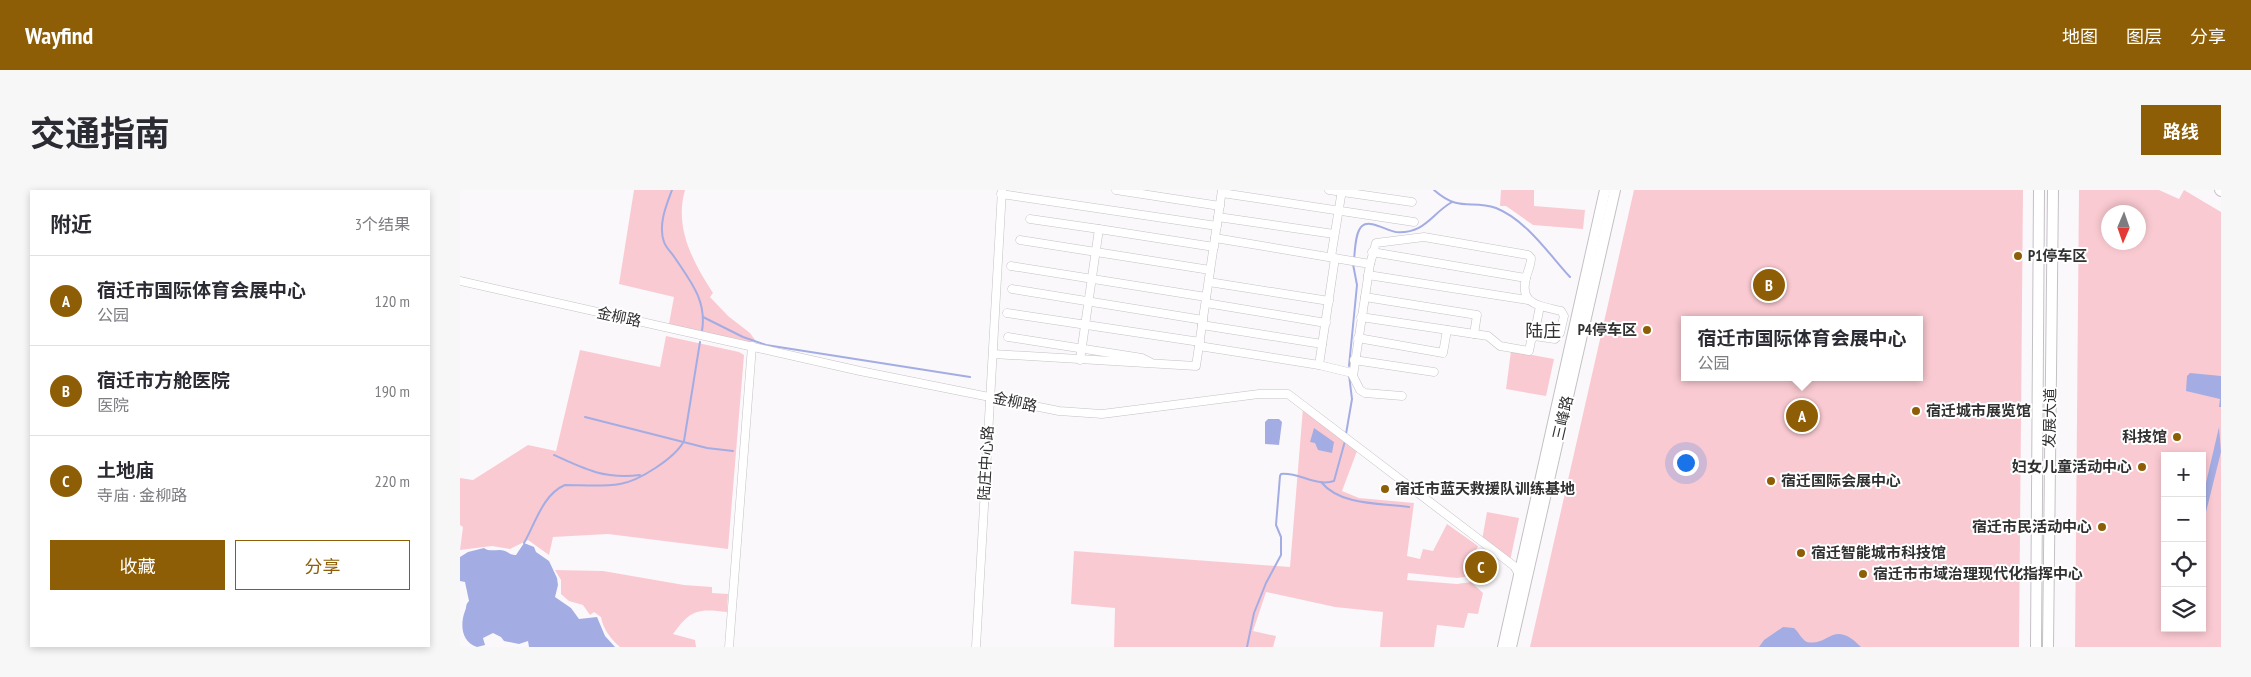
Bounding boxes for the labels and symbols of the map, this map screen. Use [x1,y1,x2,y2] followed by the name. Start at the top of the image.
[2101,205,2146,250] north arrow
[2028,246,2087,265] place label: P1停车区
[2012,250,2024,262] marker: P1停车区
[1753,266,1785,304] pin: B
[595,303,643,330] street label: 金柳路
[1525,319,1561,342] district label: 陆庄
[1578,320,1637,339] place label: P4停车区
[1641,324,1653,336] marker: P4停车区
[991,388,1039,415] street label: 金柳路
[2039,388,2060,448] street label: 发展大道
[1548,394,1577,442] street label: 三峰路
[1786,397,1818,435] pin: A
[1926,401,2031,420] place label: 宿迁城市展览馆
[1910,405,1922,417] marker: 宿迁城市展览馆
[974,425,997,501] street label: 陆庄中心路
[2122,427,2167,446] place label: 科技馆
[2171,431,2183,443] marker: 科技馆
[1673,450,1699,476] your location
[2012,457,2132,476] place label: 妇女儿童活动中心
[2136,461,2148,473] marker: 妇女儿童活动中心
[1781,471,1901,490] place label: 宿迁国际会展中心
[1765,475,1777,487] marker: 宿迁国际会展中心
[1395,479,1575,498] place label: 宿迁市蓝天救援队训练基地
[1379,483,1391,495] marker: 宿迁市蓝天救援队训练基地
[1972,517,2092,536] place label: 宿迁市民活动中心
[2096,521,2108,533] marker: 宿迁市民活动中心
[1811,543,1946,562] place label: 宿迁智能城市科技馆
[1795,547,1807,559] marker: 宿迁智能城市科技馆
[1465,548,1497,586] pin: C
[1873,564,2083,583] place label: 宿迁市市域治理现代化指挥中心
[1857,568,1869,580] marker: 宿迁市市域治理现代化指挥中心

